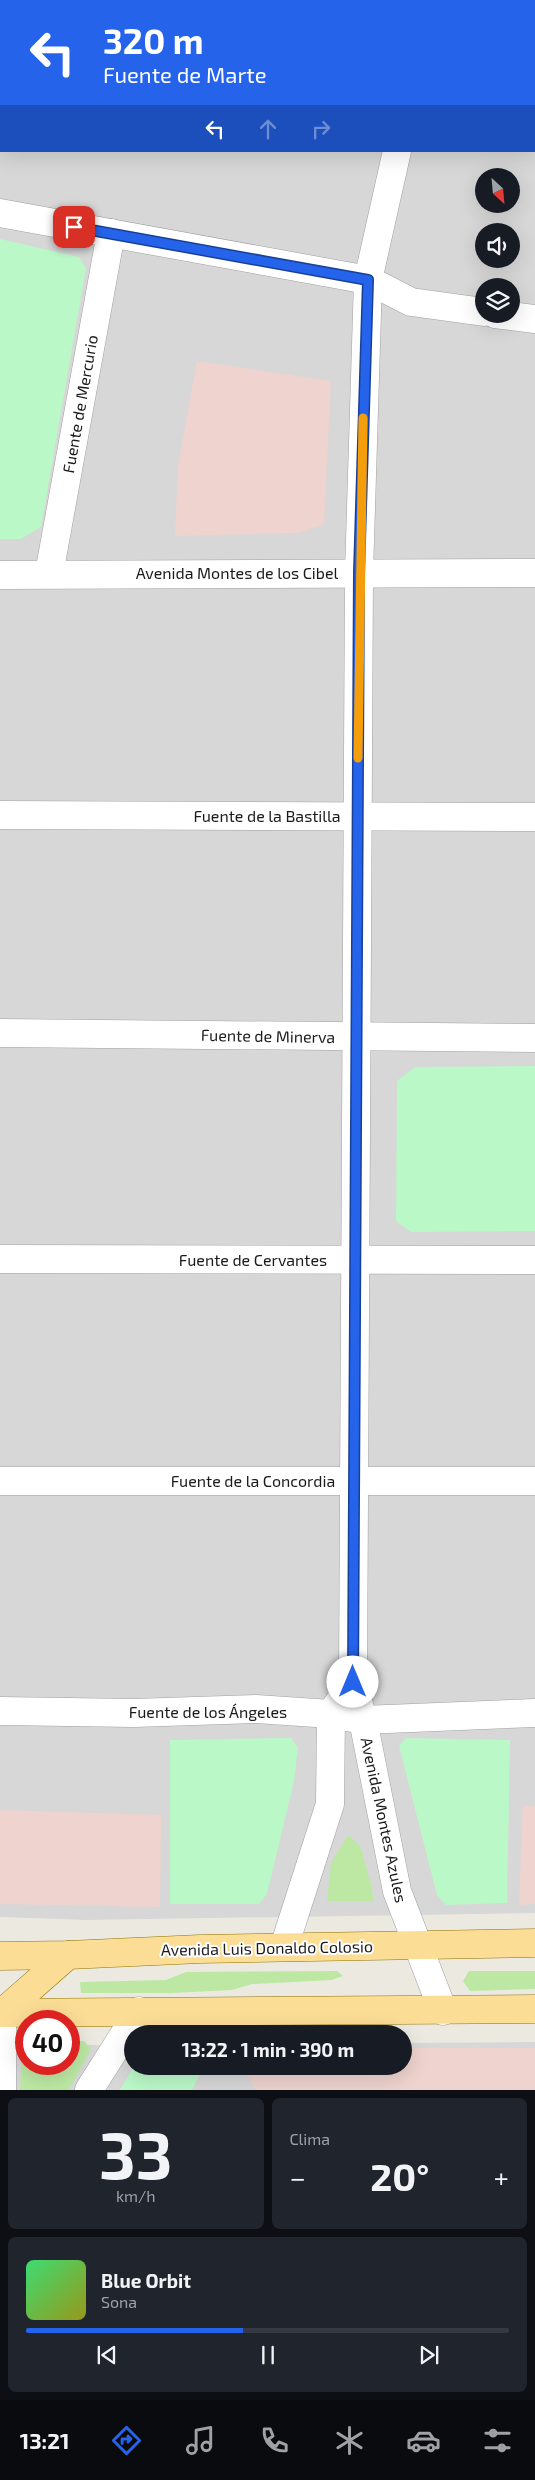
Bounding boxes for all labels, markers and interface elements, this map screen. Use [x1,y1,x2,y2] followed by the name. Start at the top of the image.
[103,19,204,61] text: 320 m
[20,20,85,85] icon: left
[103,61,266,87] text: Fuente de Marte
[201,115,229,143] icon: left
[254,115,282,143] icon: ahead
[307,115,335,143] icon: right
[475,168,520,212] north arrow
[475,168,520,323] map controls
[53,206,95,248] pin
[60,213,88,241] icon: arrive
[475,223,520,268] button: sound
[475,278,520,323] button: layers
[58,333,101,475] street label: Fuente de Mercurio
[136,563,339,582] street label: Avenida Montes de los Cibel
[193,806,341,825] street label: Fuente de la Bastilla
[201,1025,335,1046] street label: Fuente de Minerva
[179,1250,327,1269] street label: Fuente de Cervantes
[171,1471,335,1490] street label: Fuente de la Concordia
[326,1655,378,1707] position arrow
[129,1702,287,1721] street label: Fuente de los Ángeles
[358,1736,411,1904] street label: Avenida Montes Azules
[161,1936,373,1959] street label: Avenida Luis Donaldo Colosio
[15,2010,80,2075] speed limit sign: 40
[182,2038,354,2061] text: 13:22 · 1 min · 390 m
[99,2114,173,2192] text: 33
[290,2129,330,2148] text: Clima
[370,2153,429,2199] text: 20°
[290,2160,306,2194] text: −
[494,2160,509,2194] text: +
[116,2186,156,2205] text: km/h
[101,2269,191,2292] text: Blue Orbit
[101,2292,137,2311] text: Sona
[93,2341,121,2369] icon: previous
[254,2341,282,2369] icon: pause
[415,2341,443,2369] icon: next
[109,2423,144,2458] icon: directions
[183,2423,218,2458] icon: music
[257,2423,292,2458] icon: phone
[332,2423,367,2458] icon: climate
[406,2423,441,2458] icon: car
[480,2423,515,2458] icon: filters
[20,2427,70,2453] text: 13:21

